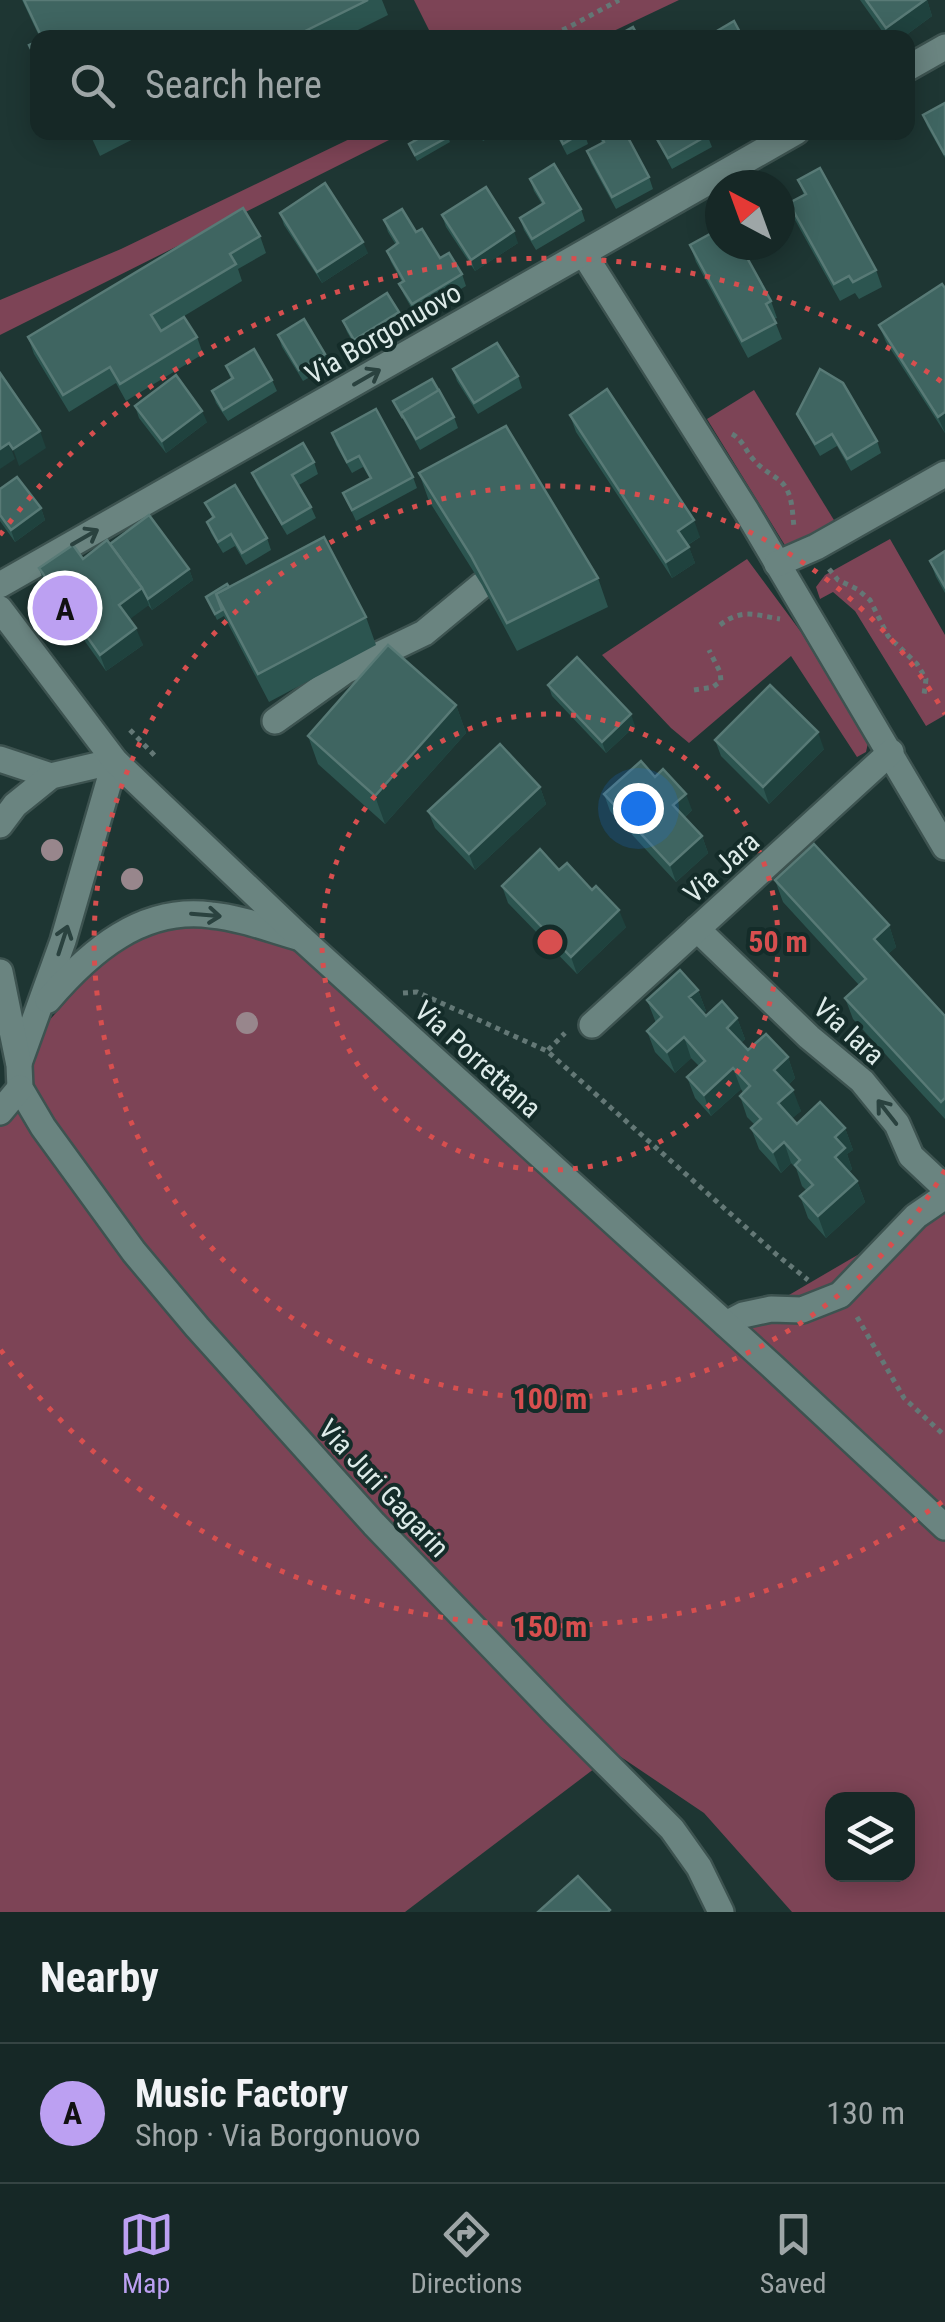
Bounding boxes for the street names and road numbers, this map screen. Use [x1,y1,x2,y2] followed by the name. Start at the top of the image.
[300,276,467,391] street label: Via Borgonuovo
[677,825,766,910] street label: Via Jara
[806,991,891,1072] street label: Via Iara
[408,994,548,1125] street label: Via Porrettana
[312,1413,456,1564] street label: Via Juri Gagarin

